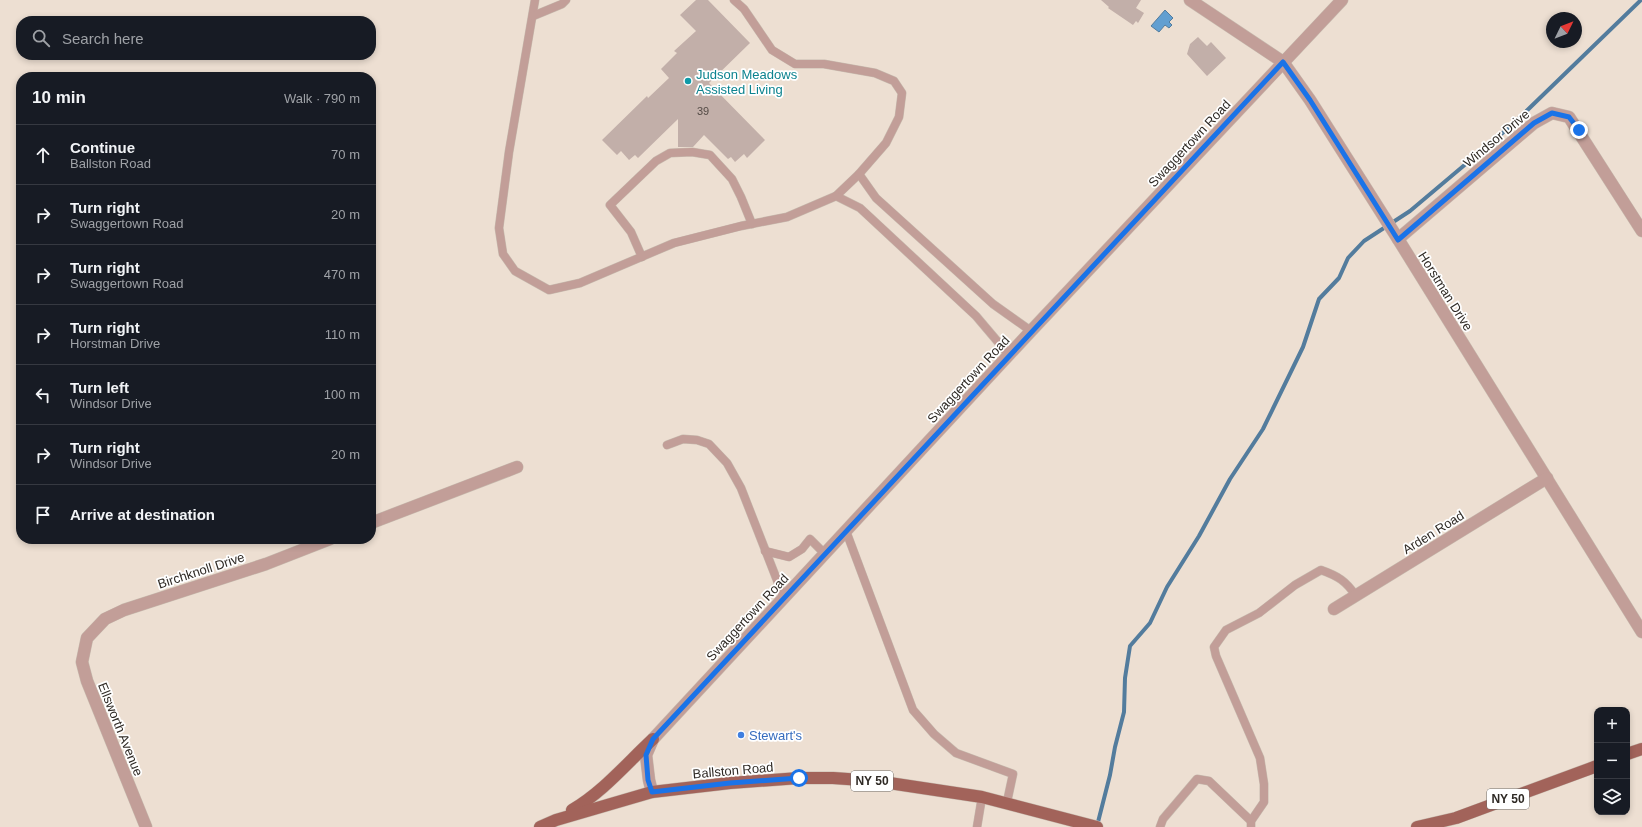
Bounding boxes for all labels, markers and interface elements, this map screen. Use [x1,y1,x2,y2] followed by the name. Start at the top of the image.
[1546,12,1582,48] north arrow
[16,16,376,60] search box
[30,27,52,49] icon: search
[62,30,144,47] text: Search here
[696,67,798,97] place label: Judson Meadows Assisted Living
[683,76,693,86] marker: Judson Meadows Assisted Living
[32,88,86,107] text: 10 min
[284,91,360,106] text: Walk · 790 m
[1145,97,1234,190] street label: Swaggertown Road
[697,105,709,117] house number: 39
[1460,106,1532,170] street label: Windsor Drive
[1570,121,1588,139] route end
[70,139,135,156] text: Continue
[32,144,54,166] icon: ahead
[331,147,360,162] text: 70 m
[70,156,151,171] text: Ballston Road
[70,199,140,216] text: Turn right
[32,204,54,226] icon: right
[331,207,360,222] text: 20 m
[70,216,183,231] text: Swaggertown Road
[1415,249,1476,334] street label: Horstman Drive
[70,259,140,276] text: Turn right
[32,264,54,286] icon: right
[324,267,360,282] text: 470 m
[70,276,183,291] text: Swaggertown Road
[70,319,140,336] text: Turn right
[32,324,54,346] icon: right
[325,327,360,342] text: 110 m
[924,333,1013,426] street label: Swaggertown Road
[70,336,160,351] text: Horstman Drive
[70,379,129,396] text: Turn left
[32,384,54,406] icon: left
[324,387,360,402] text: 100 m
[70,396,152,411] text: Windsor Drive
[70,439,140,456] text: Turn right
[32,444,54,466] icon: right
[331,447,360,462] text: 20 m
[70,456,152,471] text: Windsor Drive
[32,504,54,526] icon: arrive
[70,506,215,523] text: Arrive at destination
[1400,508,1467,557] street label: Arden Road
[156,549,246,592] street label: Birchknoll Drive
[703,571,792,664] street label: Swaggertown Road
[95,680,146,778] street label: Ellsworth Avenue
[1594,707,1630,815] map controls
[1594,707,1630,743] button: +
[749,728,803,743] place label: Stewart's
[736,730,746,740] marker: Stewart's
[1594,743,1630,779] button: −
[692,759,774,781] street label: Ballston Road
[790,769,808,787] route start
[851,771,893,791] road number: NY 50
[1594,779,1630,815] button: layers
[1487,789,1529,809] road number: NY 50

